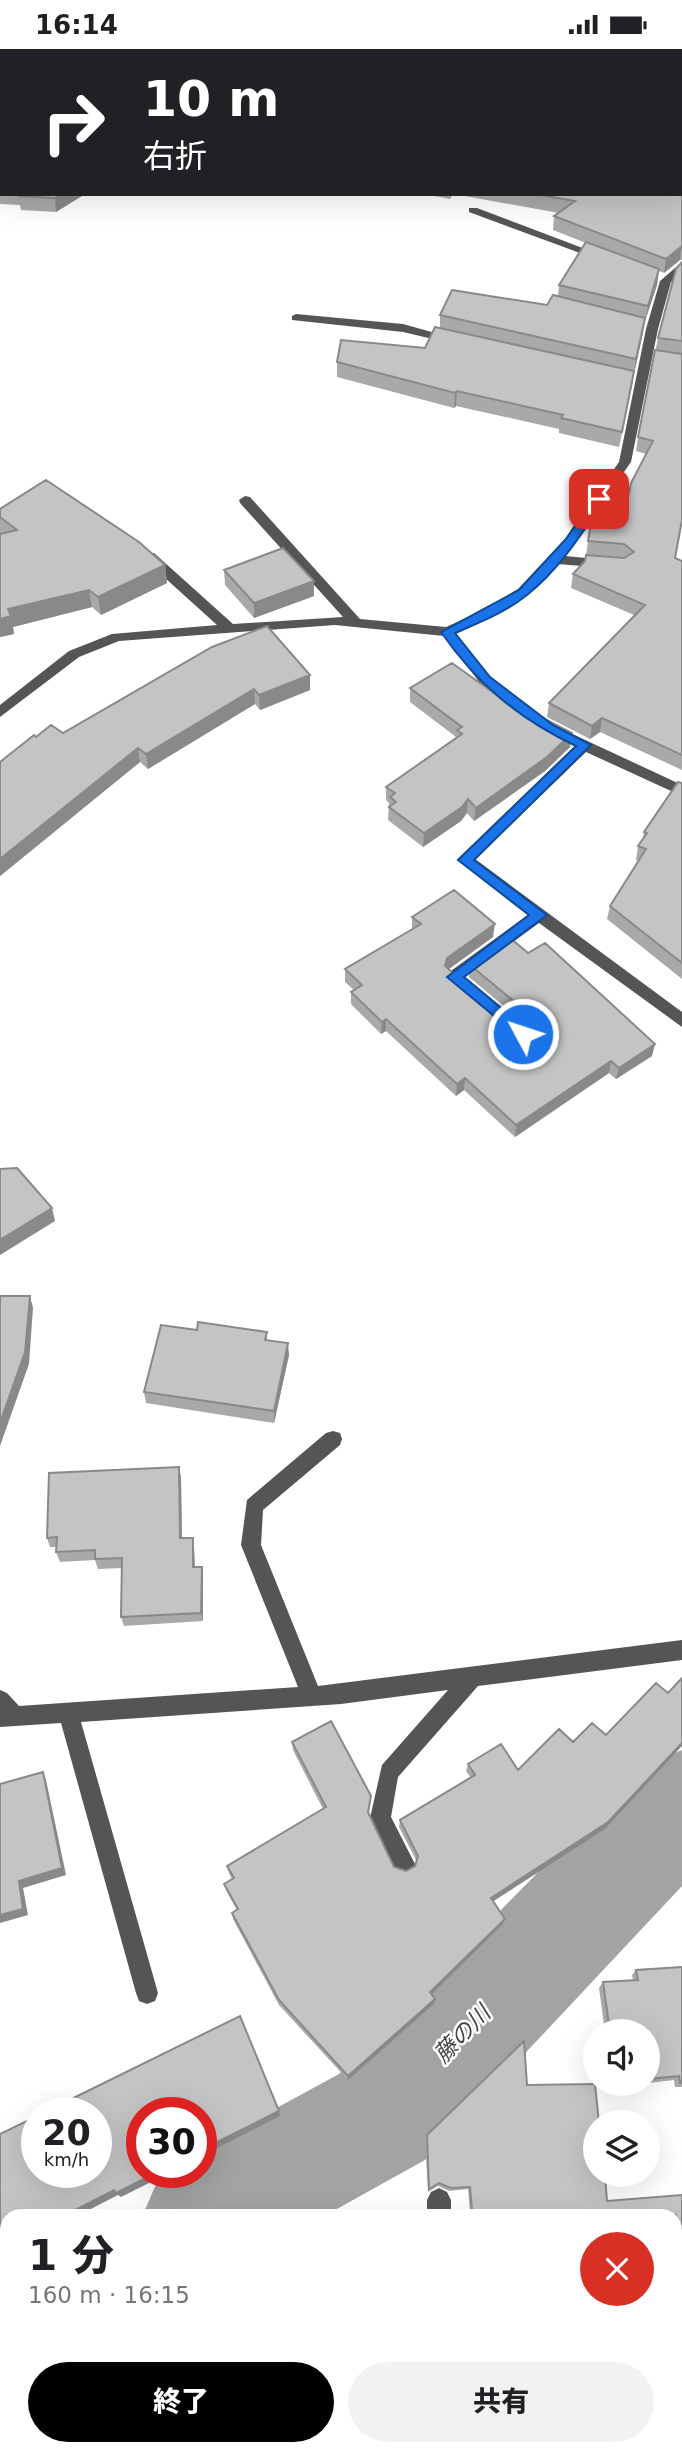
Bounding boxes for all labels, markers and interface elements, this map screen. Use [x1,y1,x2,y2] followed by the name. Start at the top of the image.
[35,10,118,40] text: 16:14
[143,71,279,128] text: 10 m
[28,77,119,168] icon: right
[143,137,207,175] text: 右折
[569,469,629,529] pin
[580,480,618,518] icon: arrive
[486,997,560,1071] position arrow
[429,1998,497,2068] water label: 藤の川
[583,2019,660,2187] map controls
[583,2019,660,2096] button: sound
[126,2097,217,2188] speed limit sign: 30
[583,2110,660,2187] button: layers
[42,2113,91,2153] text: 20
[44,2149,89,2170] text: km/h
[28,2231,114,2280] text: 1 分
[580,2232,654,2306] button: close
[28,2282,190,2308] text: 160 m · 16:15
[28,2362,334,2442] button: 終了
[348,2362,654,2442] button: 共有

